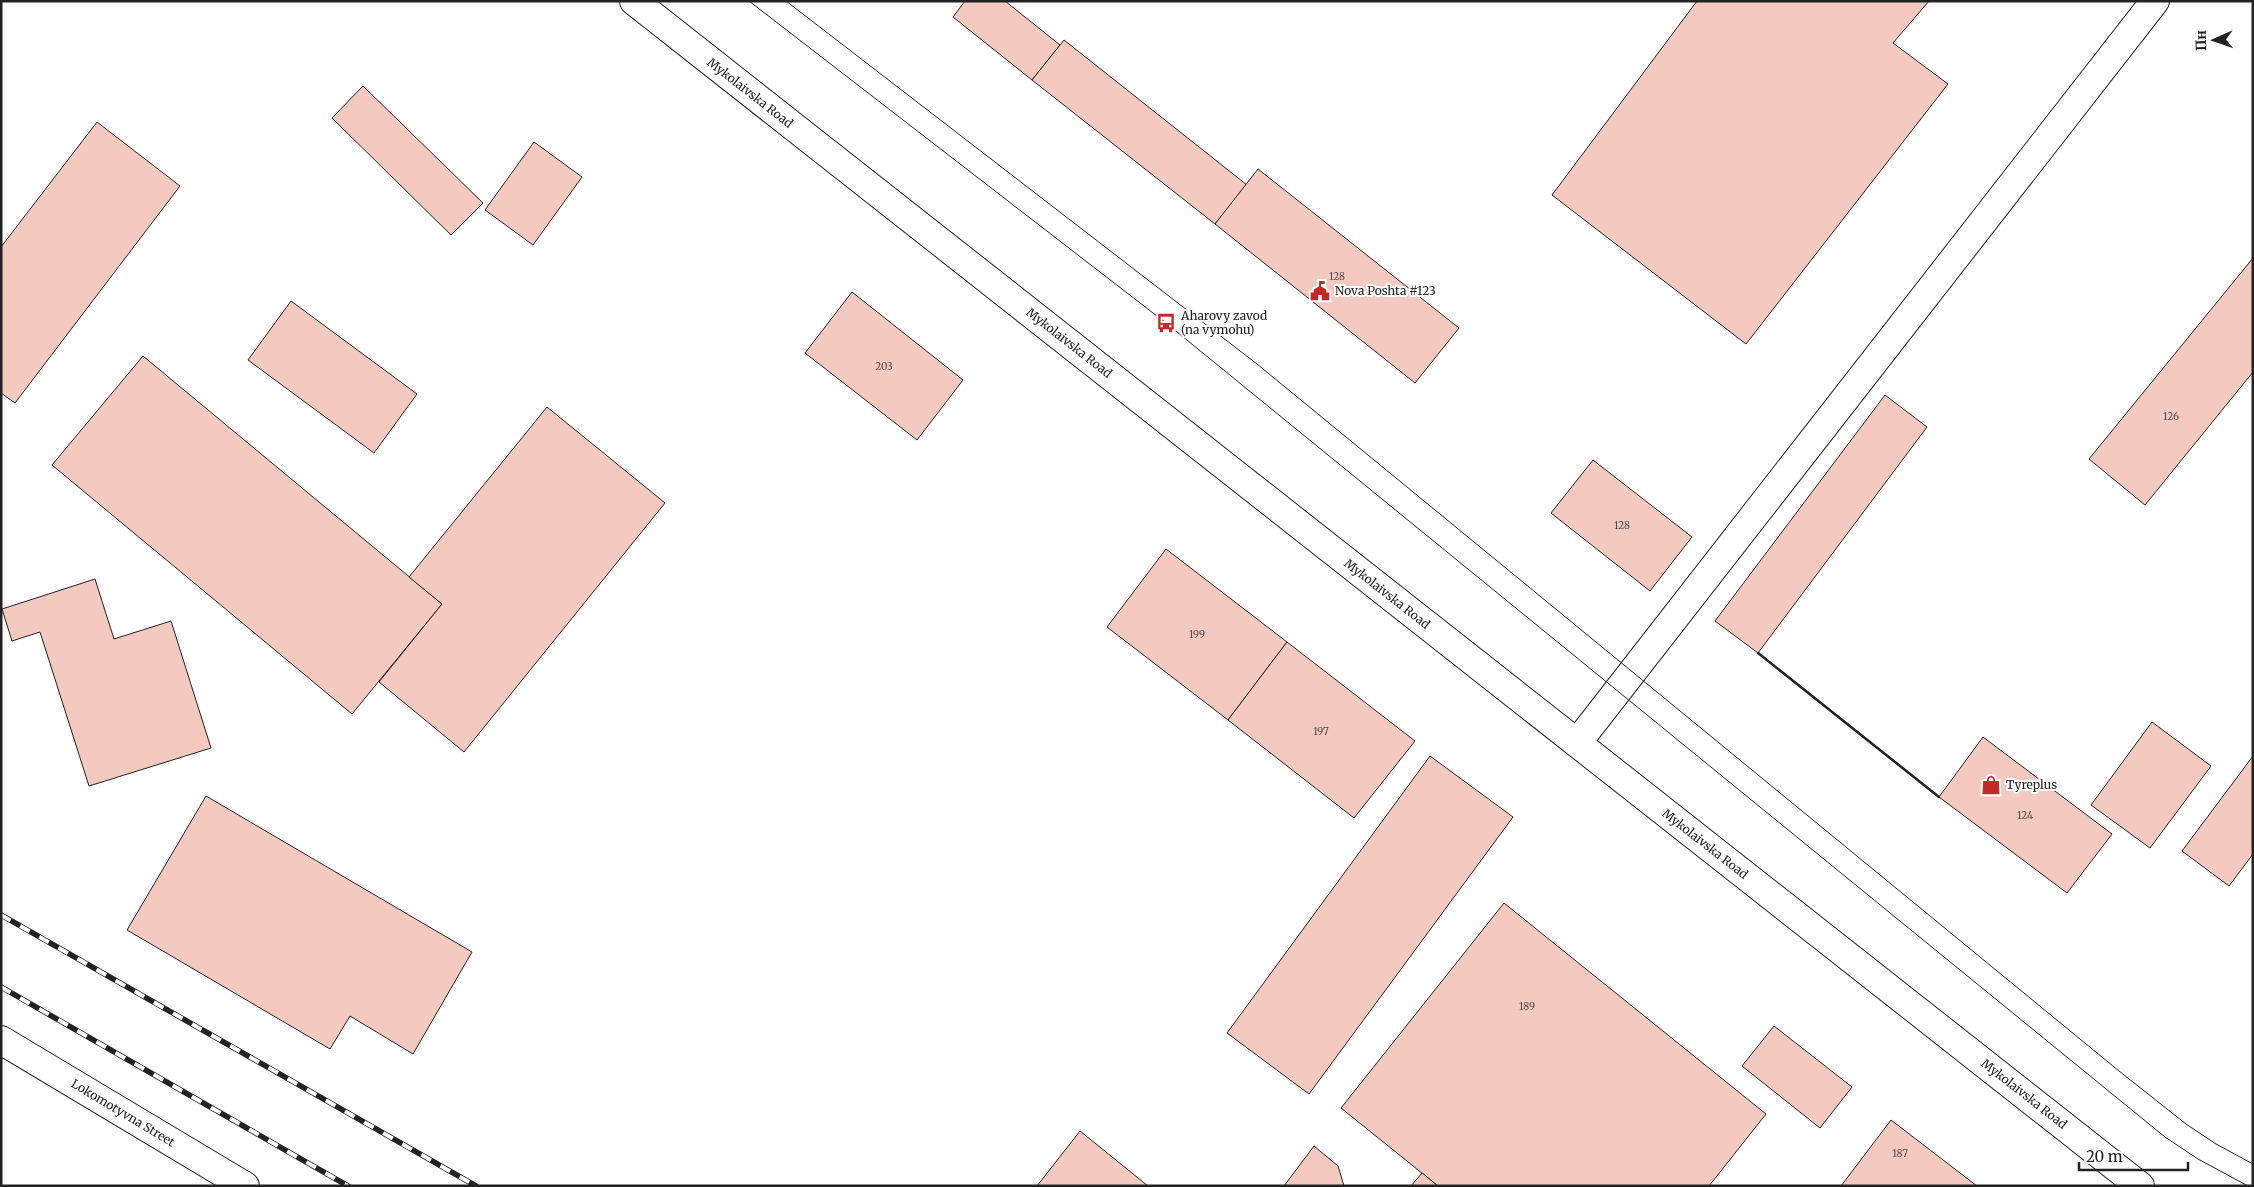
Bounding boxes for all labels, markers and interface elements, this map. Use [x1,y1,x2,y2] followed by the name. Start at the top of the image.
[2189,15,2239,65] north arrow
[2192,30,2210,51] text: Пн
[704,54,796,131] street label: Mykolaivska Road
[1329,270,1345,283] house number: 128
[1309,280,1331,302] public building icon: Nova Poshta #123
[1335,283,1436,298] place label: Nova Poshta #123
[1023,304,1115,381] street label: Mykolaivska Road
[1180,308,1267,337] place label: Aharovy zavod (na vymohu)
[1155,312,1177,334] bus stop icon: Aharovy zavod (na vymohu)
[875,360,893,373] house number: 203
[2163,410,2179,423] house number: 126
[1614,519,1630,532] house number: 128
[1341,555,1433,632] street label: Mykolaivska Road
[1189,628,1205,641] house number: 199
[1313,725,1329,738] house number: 197
[1980,774,2002,796] shop icon: Tyreplus
[2006,777,2057,792] place label: Tyreplus
[1659,805,1751,882] street label: Mykolaivska Road
[2017,809,2033,822] house number: 124
[1519,1000,1535,1013] house number: 189
[1978,1055,2070,1132] street label: Mykolaivska Road
[69,1076,178,1150] street label: Lokomotyvna Street
[2079,1140,2188,1172] scale bar
[1892,1147,1908,1160] house number: 187
[2086,1147,2123,1166] text: 20 m

